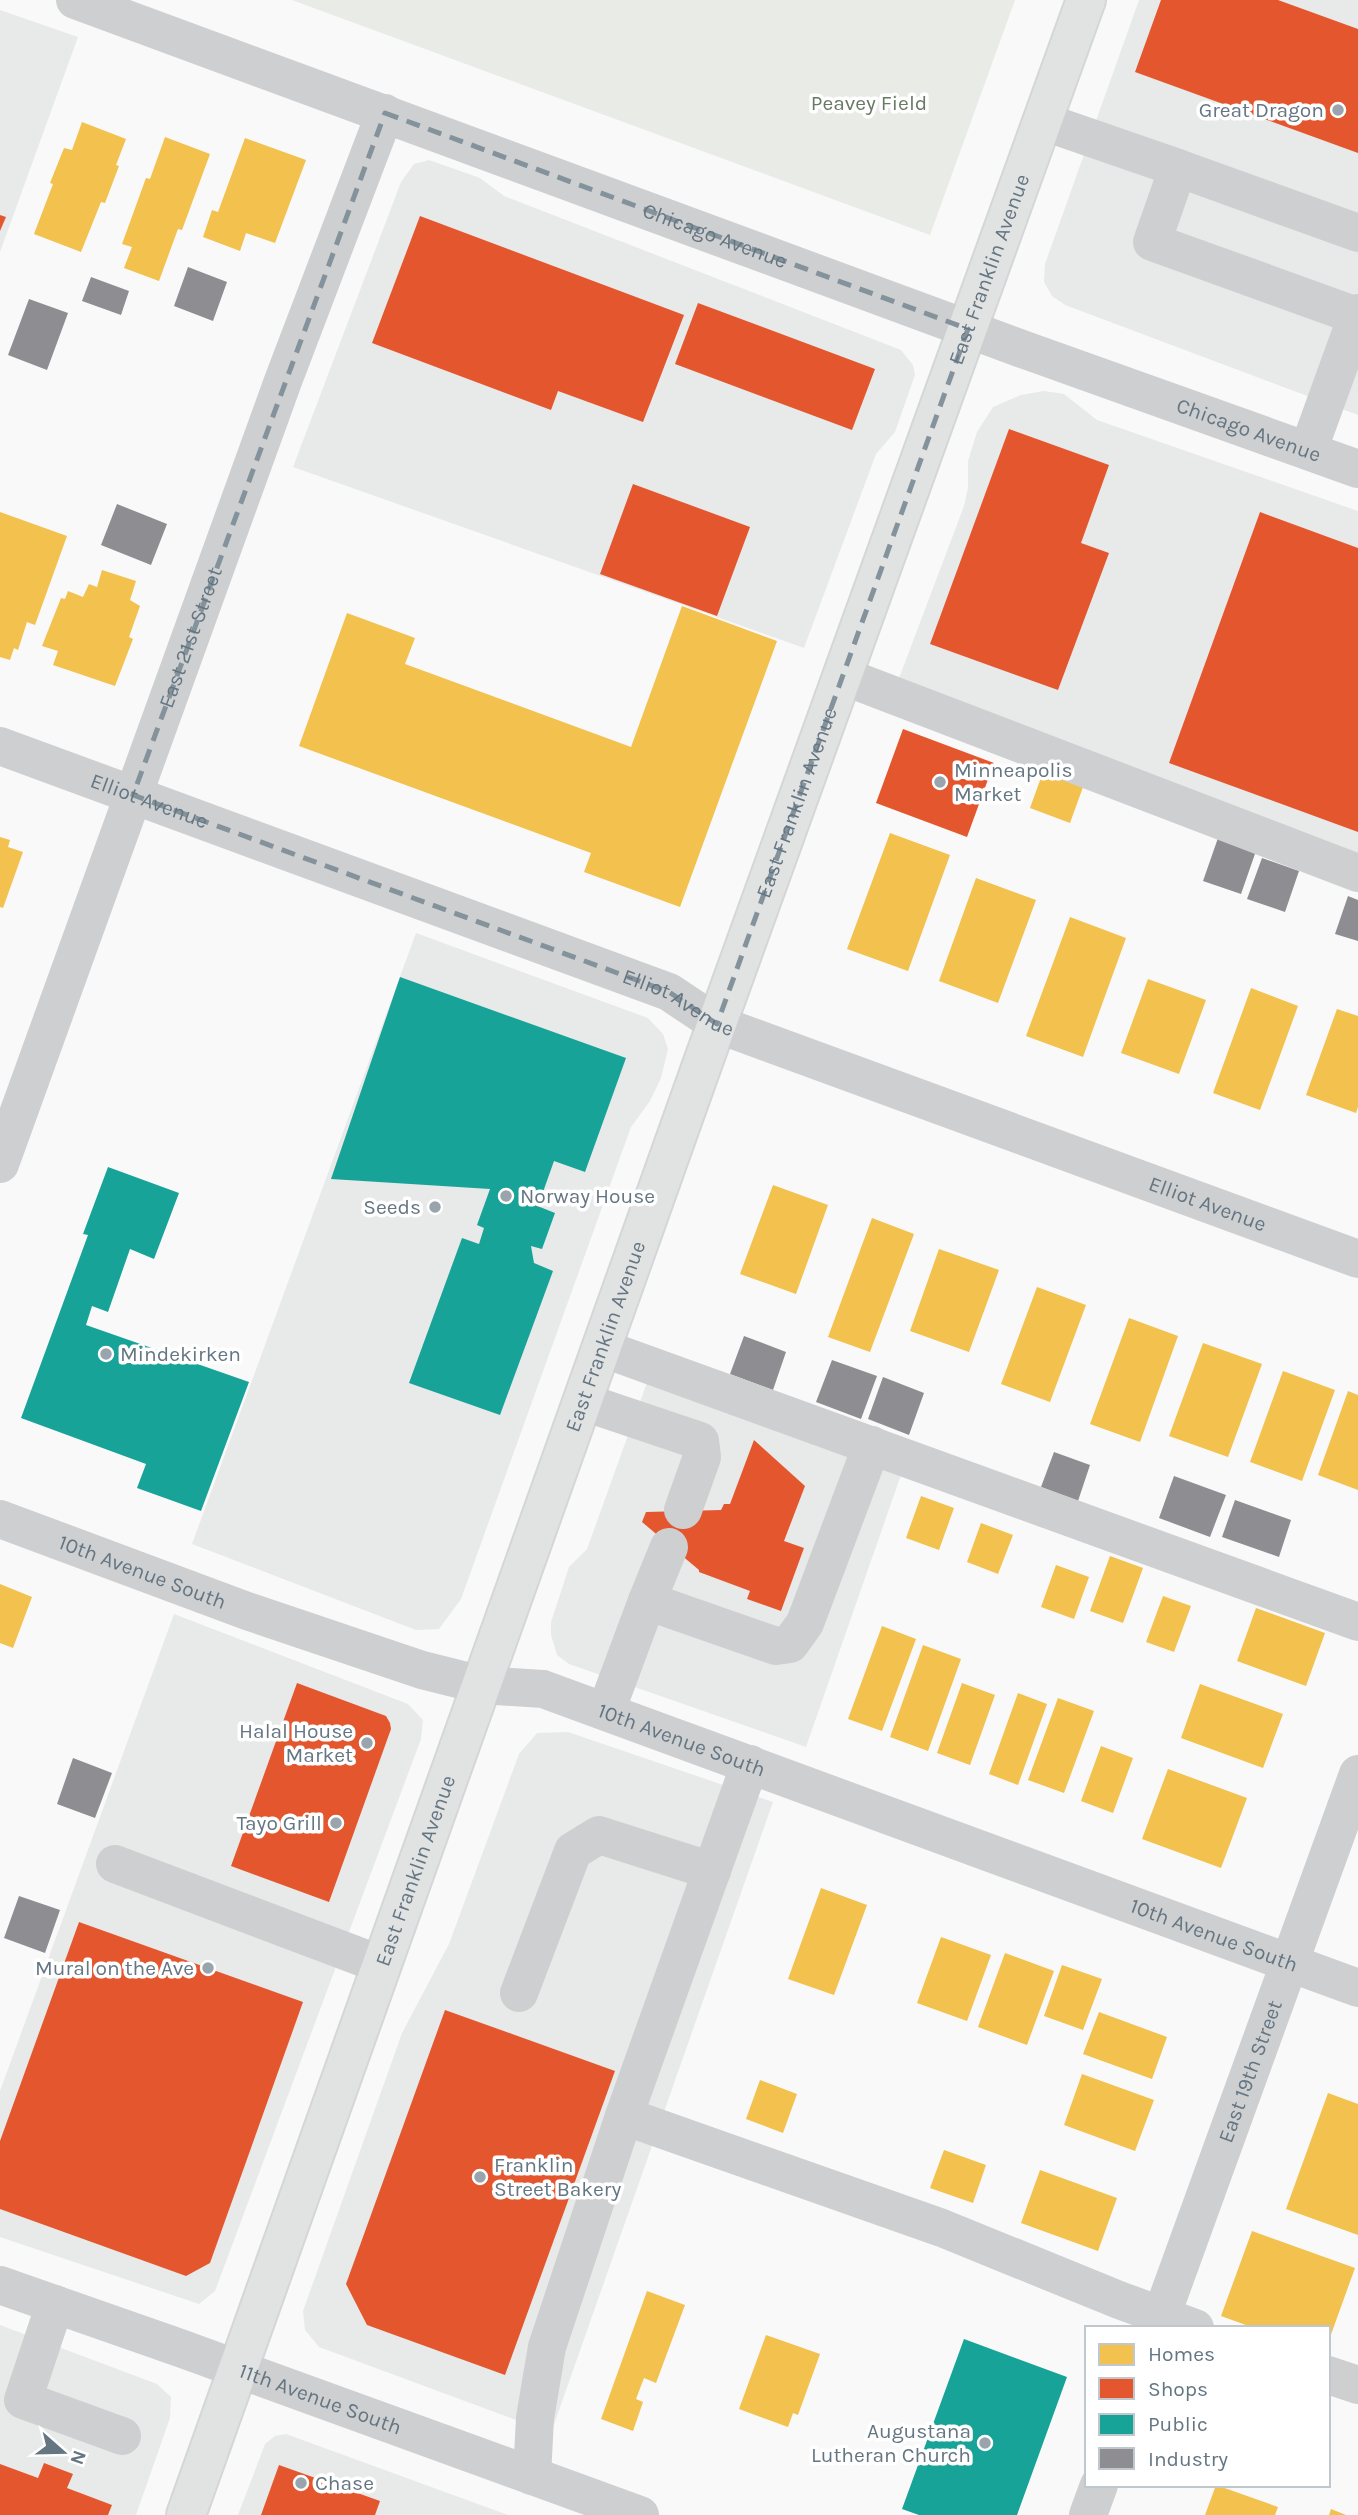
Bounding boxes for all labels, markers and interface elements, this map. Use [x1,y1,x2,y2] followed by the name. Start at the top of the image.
[811,91,927,115] park label: Peavey Field
[1199,98,1324,122] place label: Great Dragon
[1330,102,1346,118] marker: Great Dragon
[944,171,1034,368] street label: East Franklin Avenue
[640,198,790,273] street label: Chicago Avenue
[1173,393,1324,467] street label: Chicago Avenue
[154,564,227,711] street label: East 21st Street
[751,704,842,901] street label: East Franklin Avenue
[954,758,1073,806] place label: Minneapolis Market
[87,768,211,833] street label: Elliot Avenue
[932,774,948,790] marker: Minneapolis Market
[619,964,737,1041] street label: Elliot Avenue
[1146,1171,1270,1236] street label: Elliot Avenue
[520,1184,655,1208] place label: Norway House
[498,1188,514,1204] marker: Norway House
[363,1195,421,1219] place label: Seeds
[427,1199,443,1215] marker: Seeds
[560,1238,650,1435] street label: East Franklin Avenue
[120,1342,241,1366] place label: Mindekirken
[98,1346,114,1362] marker: Mindekirken
[55,1530,229,1614] street label: 10th Avenue South
[595,1698,769,1782] street label: 10th Avenue South
[239,1719,353,1767] place label: Halal House Market
[359,1735,375,1751] marker: Halal House Market
[370,1772,460,1969] street label: East Franklin Avenue
[236,1811,322,1835] place label: Tayo Grill
[328,1815,344,1831] marker: Tayo Grill
[1127,1893,1301,1977] street label: 10th Avenue South
[35,1956,194,1980] place label: Mural on the Ave
[200,1960,216,1976] marker: Mural on the Ave
[1213,1997,1287,2146] street label: East 19th Street
[494,2153,621,2201] place label: Franklin Street Bakery
[472,2169,488,2185] marker: Franklin Street Bakery
[1085,2326,1330,2487] legend
[1148,2342,1215,2366] text: Homes
[236,2358,405,2439] street label: 11th Avenue South
[1148,2377,1208,2401] text: Shops
[1148,2412,1208,2436] text: Public
[28,2417,98,2487] north arrow
[811,2419,971,2467] place label: Augustana Lutheran Church
[977,2435,993,2451] marker: Augustana Lutheran Church
[65,2447,91,2468] text: N
[1148,2447,1228,2471] text: Industry
[315,2471,374,2495] place label: Chase
[293,2475,309,2491] marker: Chase

